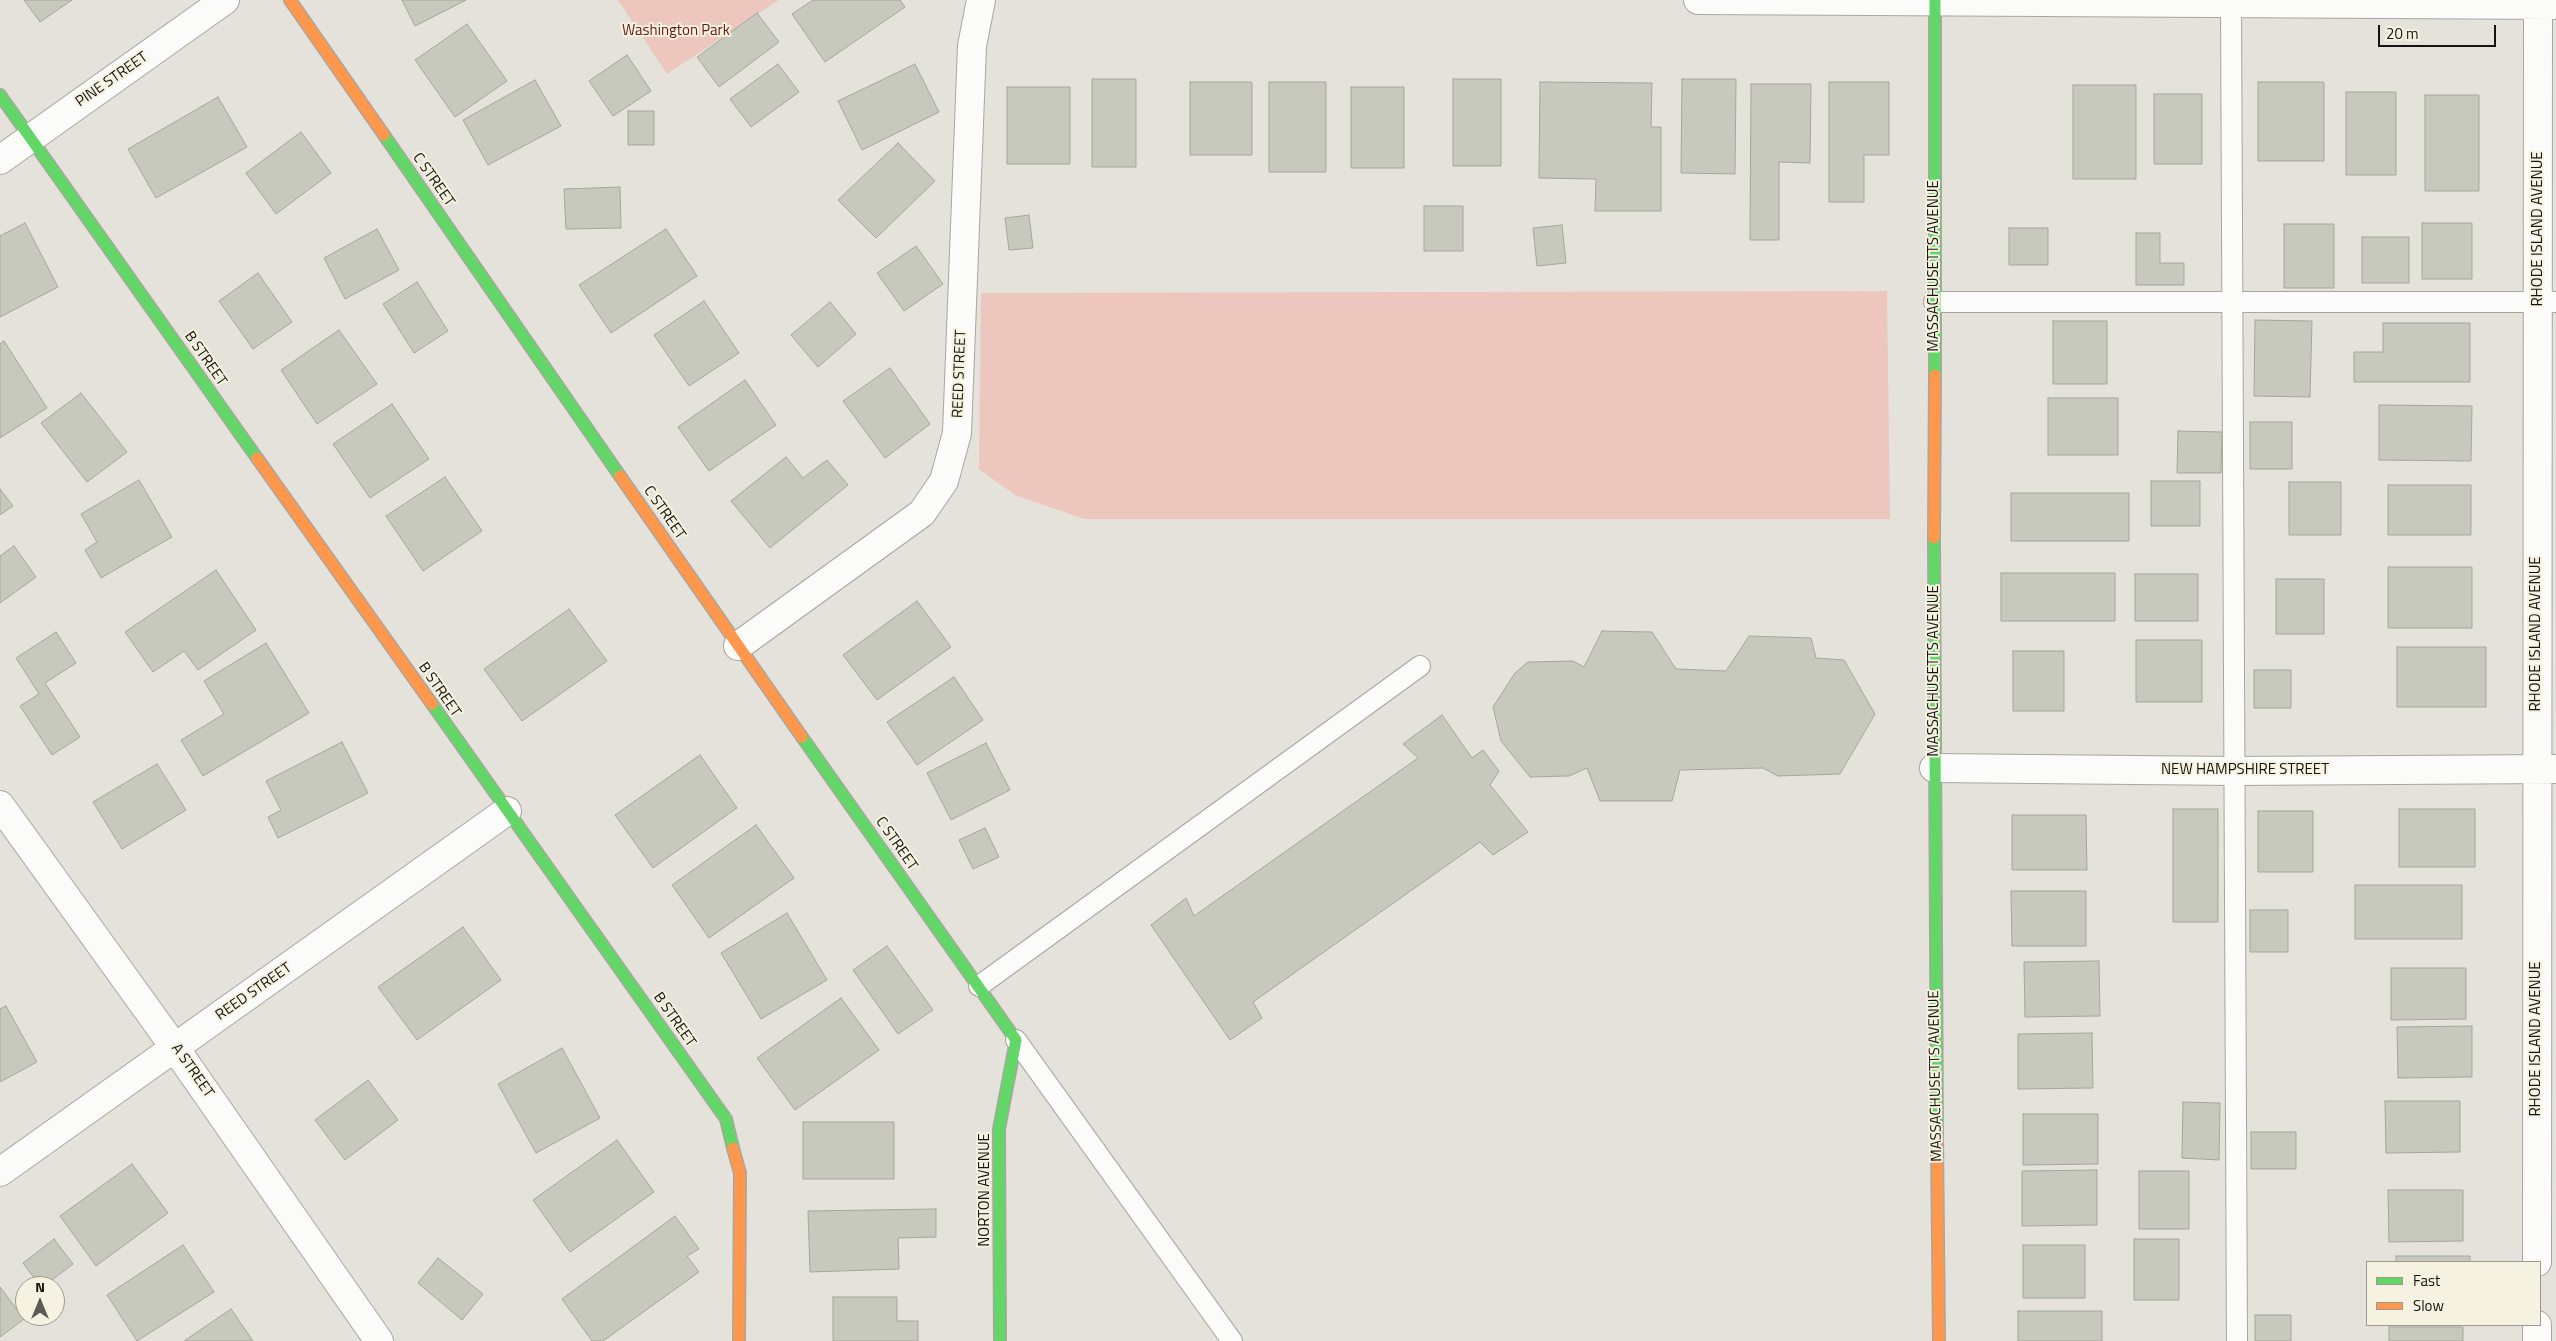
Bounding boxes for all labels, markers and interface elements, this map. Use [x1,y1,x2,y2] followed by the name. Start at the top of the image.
[2381,15,2498,47] scale bar
[622,22,730,40] park label: Washington Park
[2386,22,2419,45] text: 20 m
[72,49,152,111] street label: PINE STREET
[408,150,458,210] street label: C STREET
[2529,151,2547,307] street label: RHODE ISLAND AVENUE
[1925,180,1943,352] street label: MASSACHUSETTS AVENUE
[180,328,230,390] street label: B STREET
[949,329,971,419] street label: REED STREET
[639,483,689,543] street label: C STREET
[2527,556,2545,712] street label: RHODE ISLAND AVENUE
[1925,585,1943,757] street label: MASSACHUSETTS AVENUE
[414,659,464,721] street label: B STREET
[2161,761,2329,779] street label: NEW HAMPSHIRE STREET
[871,814,921,874] street label: C STREET
[213,959,295,1025] street label: REED STREET
[2527,961,2545,1117] street label: RHODE ISLAND AVENUE
[649,989,699,1051] street label: B STREET
[1926,990,1946,1162] street label: MASSACHUSETTS AVENUE
[167,1040,217,1102] street label: A STREET
[976,1133,994,1247] street label: NORTON AVENUE
[2366,1261,2541,1326] legend
[2413,1269,2440,1292] text: Fast
[15,1276,65,1326] north arrow
[35,1276,45,1297] text: N
[2413,1294,2444,1317] text: Slow

